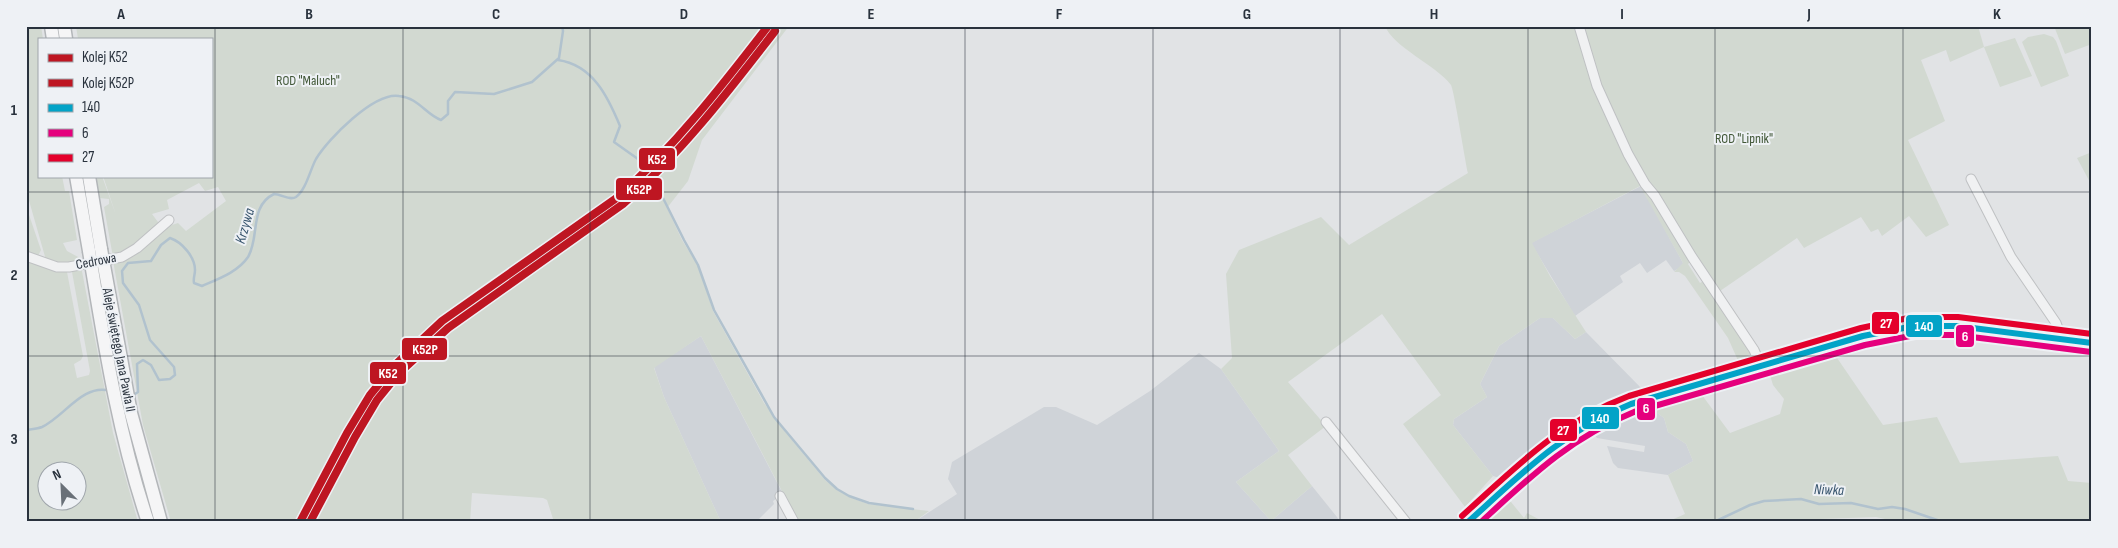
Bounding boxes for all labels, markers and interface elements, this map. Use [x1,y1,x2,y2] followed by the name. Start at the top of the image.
[116,5,125,24] text: A
[305,5,313,24] text: B
[492,5,500,24] text: C
[680,5,688,24] text: D
[868,5,875,24] text: E
[1056,5,1063,24] text: F
[1243,5,1251,24] text: G
[1430,5,1438,24] text: H
[1620,5,1624,24] text: I
[1806,5,1811,24] text: J
[1993,5,2001,24] text: K
[38,38,212,178] legend
[82,48,128,67] text: Kolej K52
[276,72,340,89] park label: ROD "Maluch"
[82,74,134,93] text: Kolej K52P
[82,98,100,117] text: 140
[11,101,18,120] text: 1
[82,124,89,143] text: 6
[1715,130,1773,147] park label: ROD "Lipnik"
[638,147,676,171] line badge: K52
[82,148,94,167] text: 27
[647,151,667,168] text: K52
[615,177,663,201] line badge: K52P
[626,181,652,198] text: K52P
[231,206,259,246] water label: Krzywa
[74,249,118,273] street label: Cedrowa
[10,266,18,285] text: 2
[98,286,139,413] street label: Aleje świętego Jana Pawła II
[1871,311,1900,335] line badge: 27
[1905,314,1943,338] line badge: 140
[1880,315,1893,332] text: 27
[1915,318,1934,335] text: 140
[1955,324,1975,348] line badge: 6
[1962,328,1969,345] text: 6
[401,337,448,361] line badge: K52P
[412,341,438,358] text: K52P
[369,361,407,385] line badge: K52
[378,365,398,382] text: K52
[1636,397,1656,421] line badge: 6
[1643,400,1650,417] text: 6
[1581,406,1620,430] line badge: 140
[1591,410,1610,427] text: 140
[1549,418,1578,442] line badge: 27
[1557,422,1570,439] text: 27
[10,430,18,449] text: 3
[38,460,88,510] north arrow
[50,465,64,484] text: N
[1814,480,1844,500] water label: Niwka

